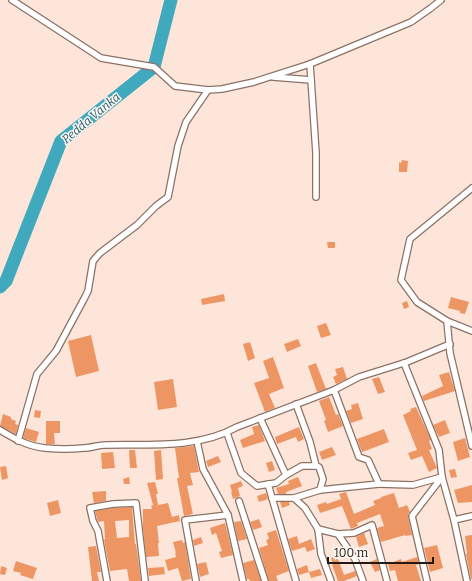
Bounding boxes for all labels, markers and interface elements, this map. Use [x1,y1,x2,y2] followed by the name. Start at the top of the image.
[59,90,123,146] water label: Pedda Vanka
[328,539,433,565] scale bar
[334,546,369,560] text: 100 m

